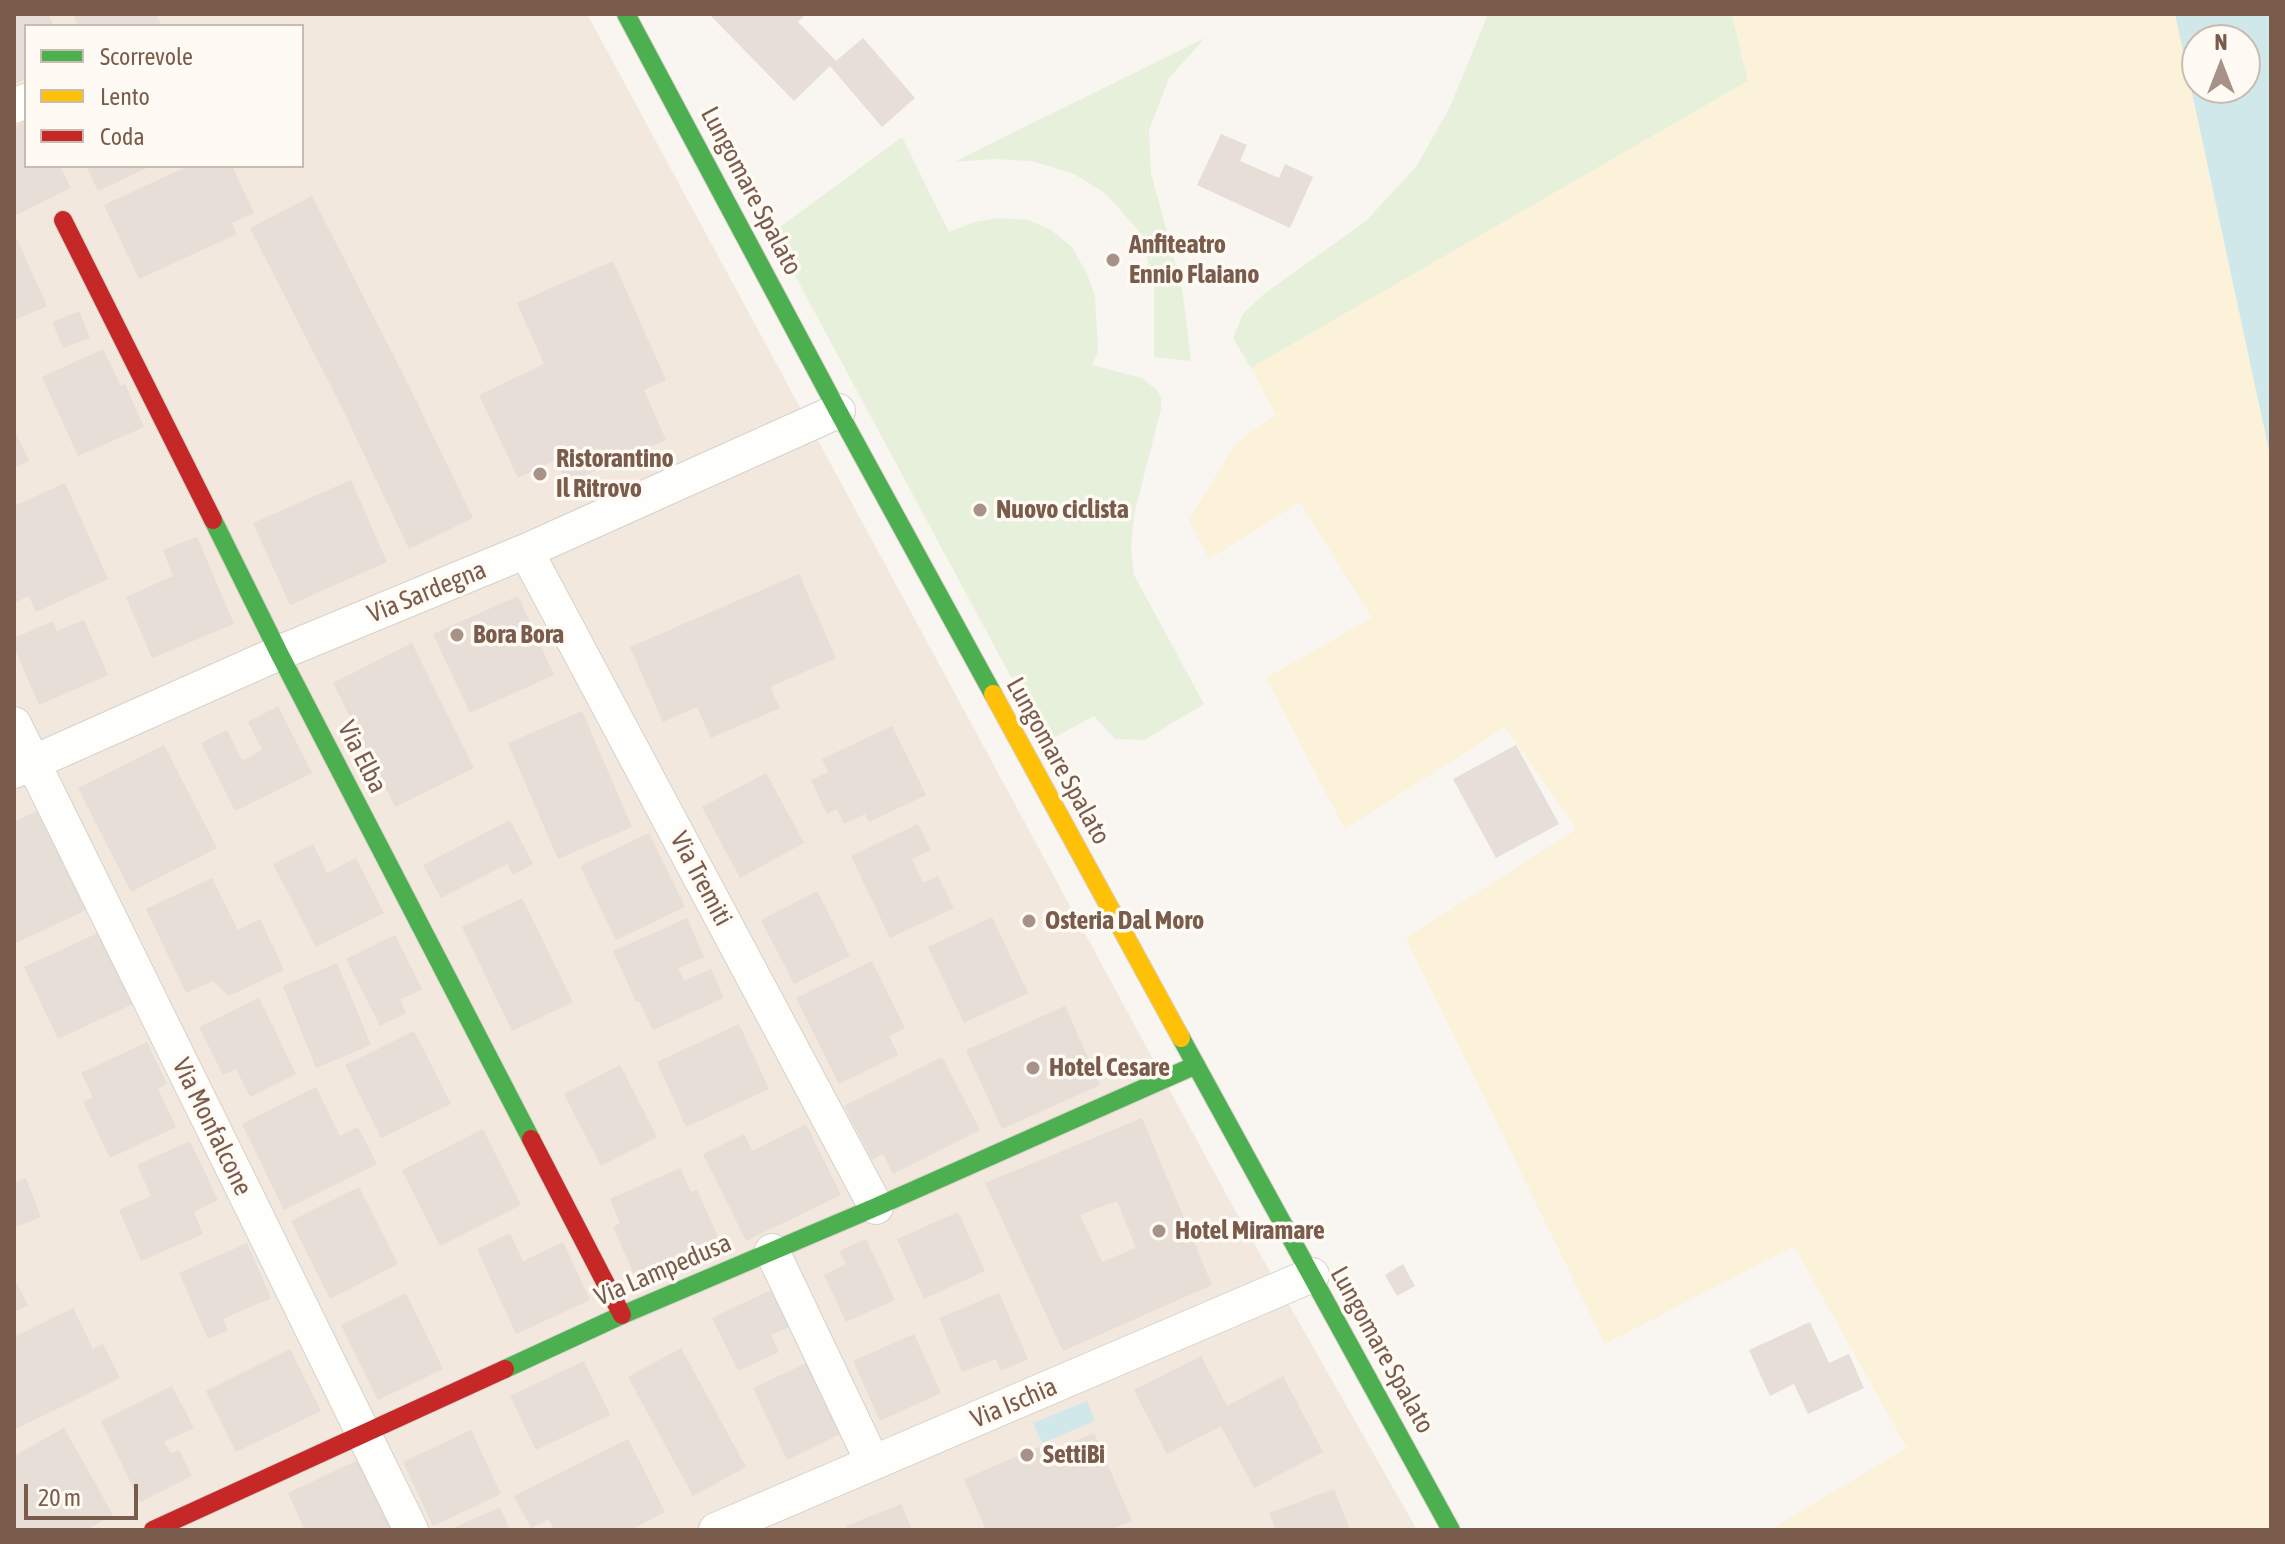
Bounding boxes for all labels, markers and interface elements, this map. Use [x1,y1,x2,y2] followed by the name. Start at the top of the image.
[24,24,304,168] legend
[2181,24,2261,104] north arrow
[2215,29,2227,55] text: N
[100,43,193,70] text: Scorrevole
[100,83,150,110] text: Lento
[694,102,808,280] street label: Lungomare Spalato
[100,123,145,150] text: Coda
[1129,229,1259,290] place label: Anfiteatro Ennio Flaiano
[1104,251,1122,269] marker: Anfiteatro Ennio Flaiano
[556,443,674,504] place label: Ristorantino Il Ritrovo
[531,465,549,483] marker: Ristorantino Il Ritrovo
[996,494,1129,526] place label: Nuovo ciclista
[971,501,989,519] marker: Nuovo ciclista
[363,554,491,630] street label: Via Sardegna
[473,619,564,651] place label: Bora Bora
[448,626,466,644] marker: Bora Bora
[999,672,1117,850] street label: Lungomare Spalato
[331,716,393,798] street label: Via Elba
[663,827,739,931] street label: Via Tremiti
[1045,905,1204,937] place label: Osteria Dal Moro
[1020,912,1038,930] marker: Osteria Dal Moro
[1049,1052,1170,1084] place label: Hotel Cesare
[165,1053,259,1201] street label: Via Monfalcone
[1024,1059,1042,1077] marker: Hotel Cesare
[1175,1215,1325,1247] place label: Hotel Miramare
[1150,1222,1168,1240] marker: Hotel Miramare
[590,1227,736,1313] street label: Via Lampedusa
[1323,1261,1441,1439] street label: Lungomare Spalato
[966,1371,1062,1435] street label: Via Ischia
[1043,1439,1105,1471] place label: SettiBi
[1018,1446,1036,1464] marker: SettiBi
[28,1468,142,1518] scale bar
[38,1484,81,1511] text: 20 m

